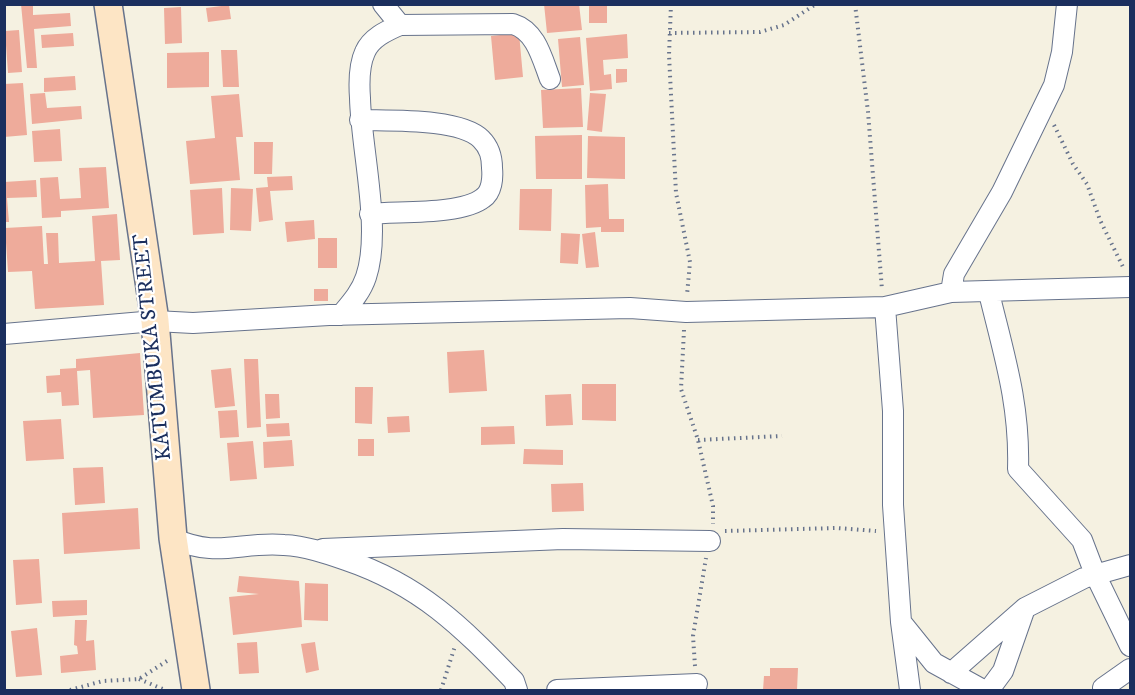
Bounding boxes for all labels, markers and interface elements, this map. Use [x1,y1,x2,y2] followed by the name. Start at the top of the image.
[130,233,178,461] street label: KATUMBUKA STREET

